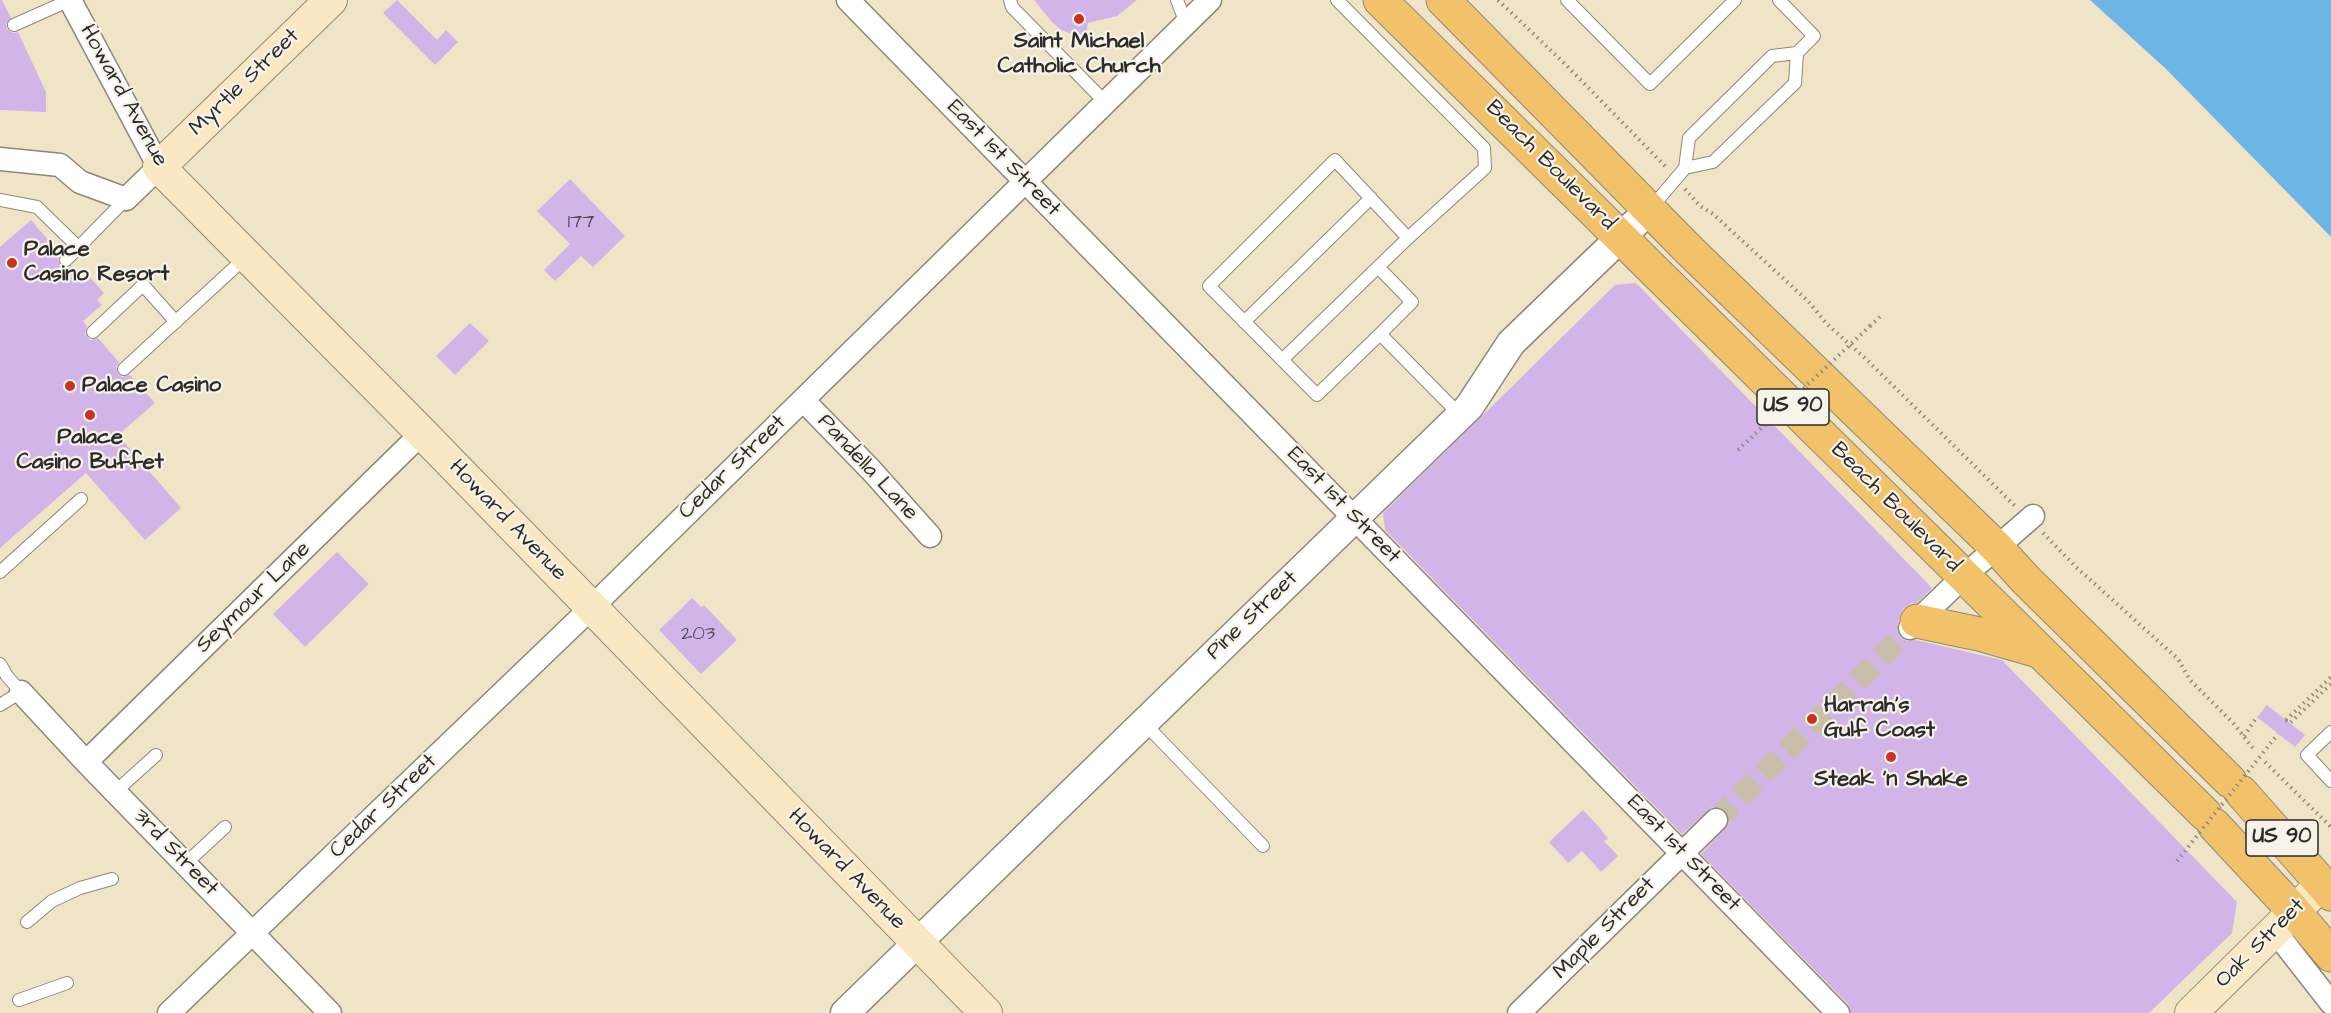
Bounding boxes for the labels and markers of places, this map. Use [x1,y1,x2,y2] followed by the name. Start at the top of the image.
[1072,12,1086,26] marker: Saint Michael Catholic Church
[997,29,1161,80] place label: Saint Michael Catholic Church
[24,237,169,288] place label: Palace Casino Resort
[5,256,19,270] marker: Palace Casino Resort
[82,373,221,399] place label: Palace Casino
[63,379,77,393] marker: Palace Casino
[83,408,97,422] marker: Palace Casino Buffet
[16,425,164,476] place label: Palace Casino Buffet
[1824,693,1935,744] place label: Harrah's Gulf Coast
[1805,712,1819,726] marker: Harrah's Gulf Coast
[1884,750,1898,764] marker: Steak 'n Shake
[1814,767,1968,793] place label: Steak 'n Shake

